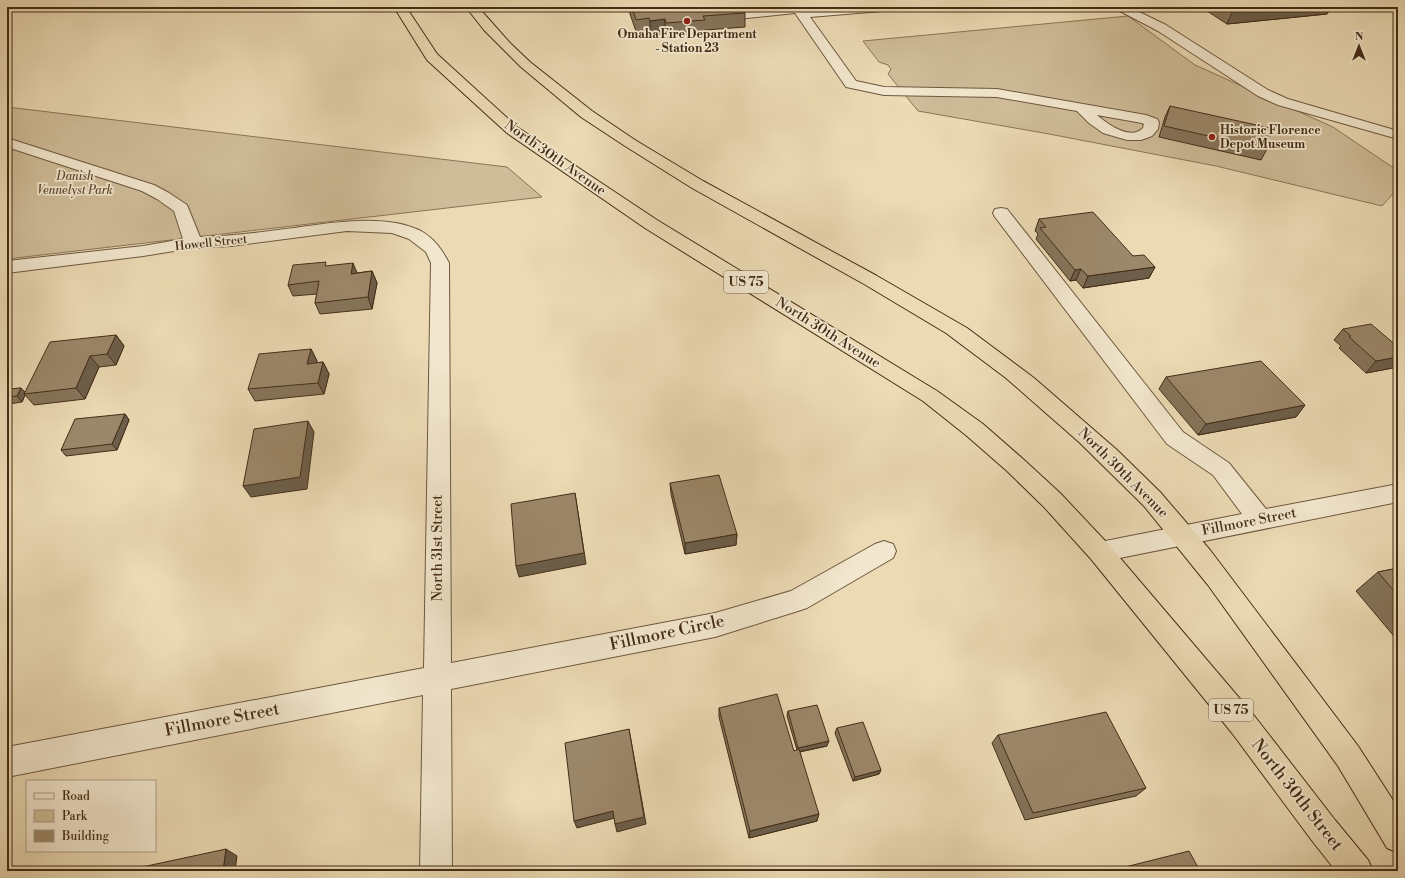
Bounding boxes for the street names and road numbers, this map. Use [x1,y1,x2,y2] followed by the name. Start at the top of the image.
[501,116,609,200] street label: North 30th Avenue
[174,232,249,254] street label: Howell Street
[724,271,768,293] road number: US 75
[772,293,884,373] street label: North 30th Avenue
[1074,424,1172,522] street label: North 30th Avenue
[429,495,447,601] street label: North 31st Street
[1200,504,1298,540] street label: Fillmore Street
[608,610,726,656] street label: Fillmore Circle
[163,698,281,742] street label: Fillmore Street
[1209,699,1253,721] road number: US 75
[1246,735,1348,855] street label: North 30th Street

